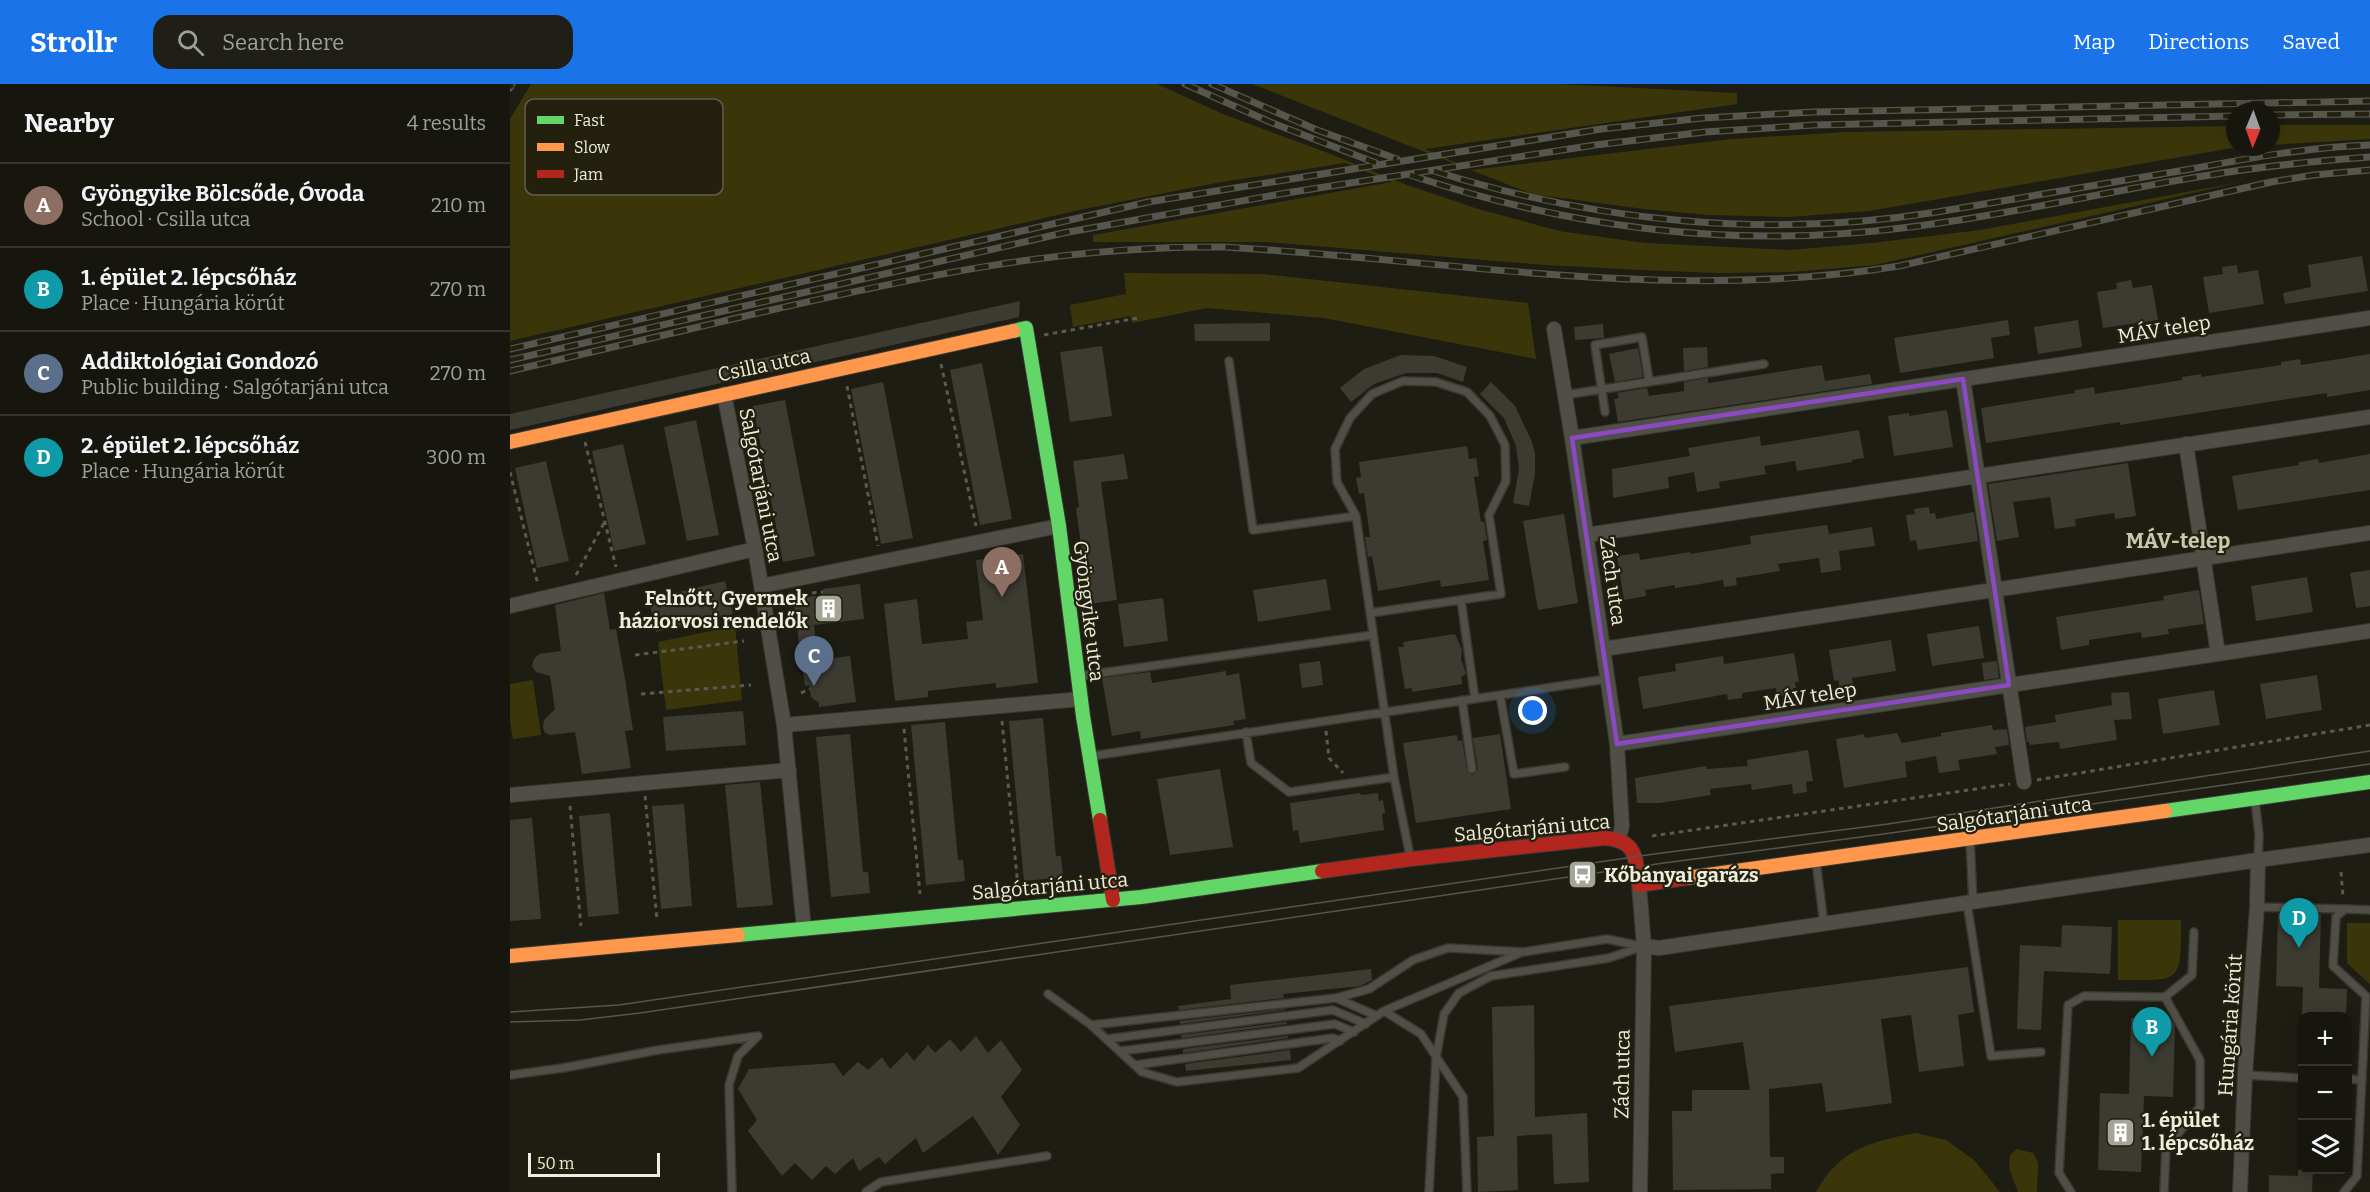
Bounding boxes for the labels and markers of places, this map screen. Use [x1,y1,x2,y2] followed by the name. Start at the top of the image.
[982,548,1022,597] pin: A
[619,586,808,633] place label: Felnőtt, Gyermek háziorvosi rendelők
[813,593,845,625] building icon: Felnőtt, Gyermek háziorvosi rendelők
[794,636,834,686] pin: C
[1567,859,1599,891] bus stop icon: Kőbányai garázs
[1604,863,1759,887] place label: Kőbányai garázs
[2280,898,2318,948] pin: D
[2132,1008,2172,1057] pin: B
[2142,1108,2254,1155] place label: 1. épület 1. lépcsőház
[2105,1116,2137,1148] building icon: 1. épület 1. lépcsőház

